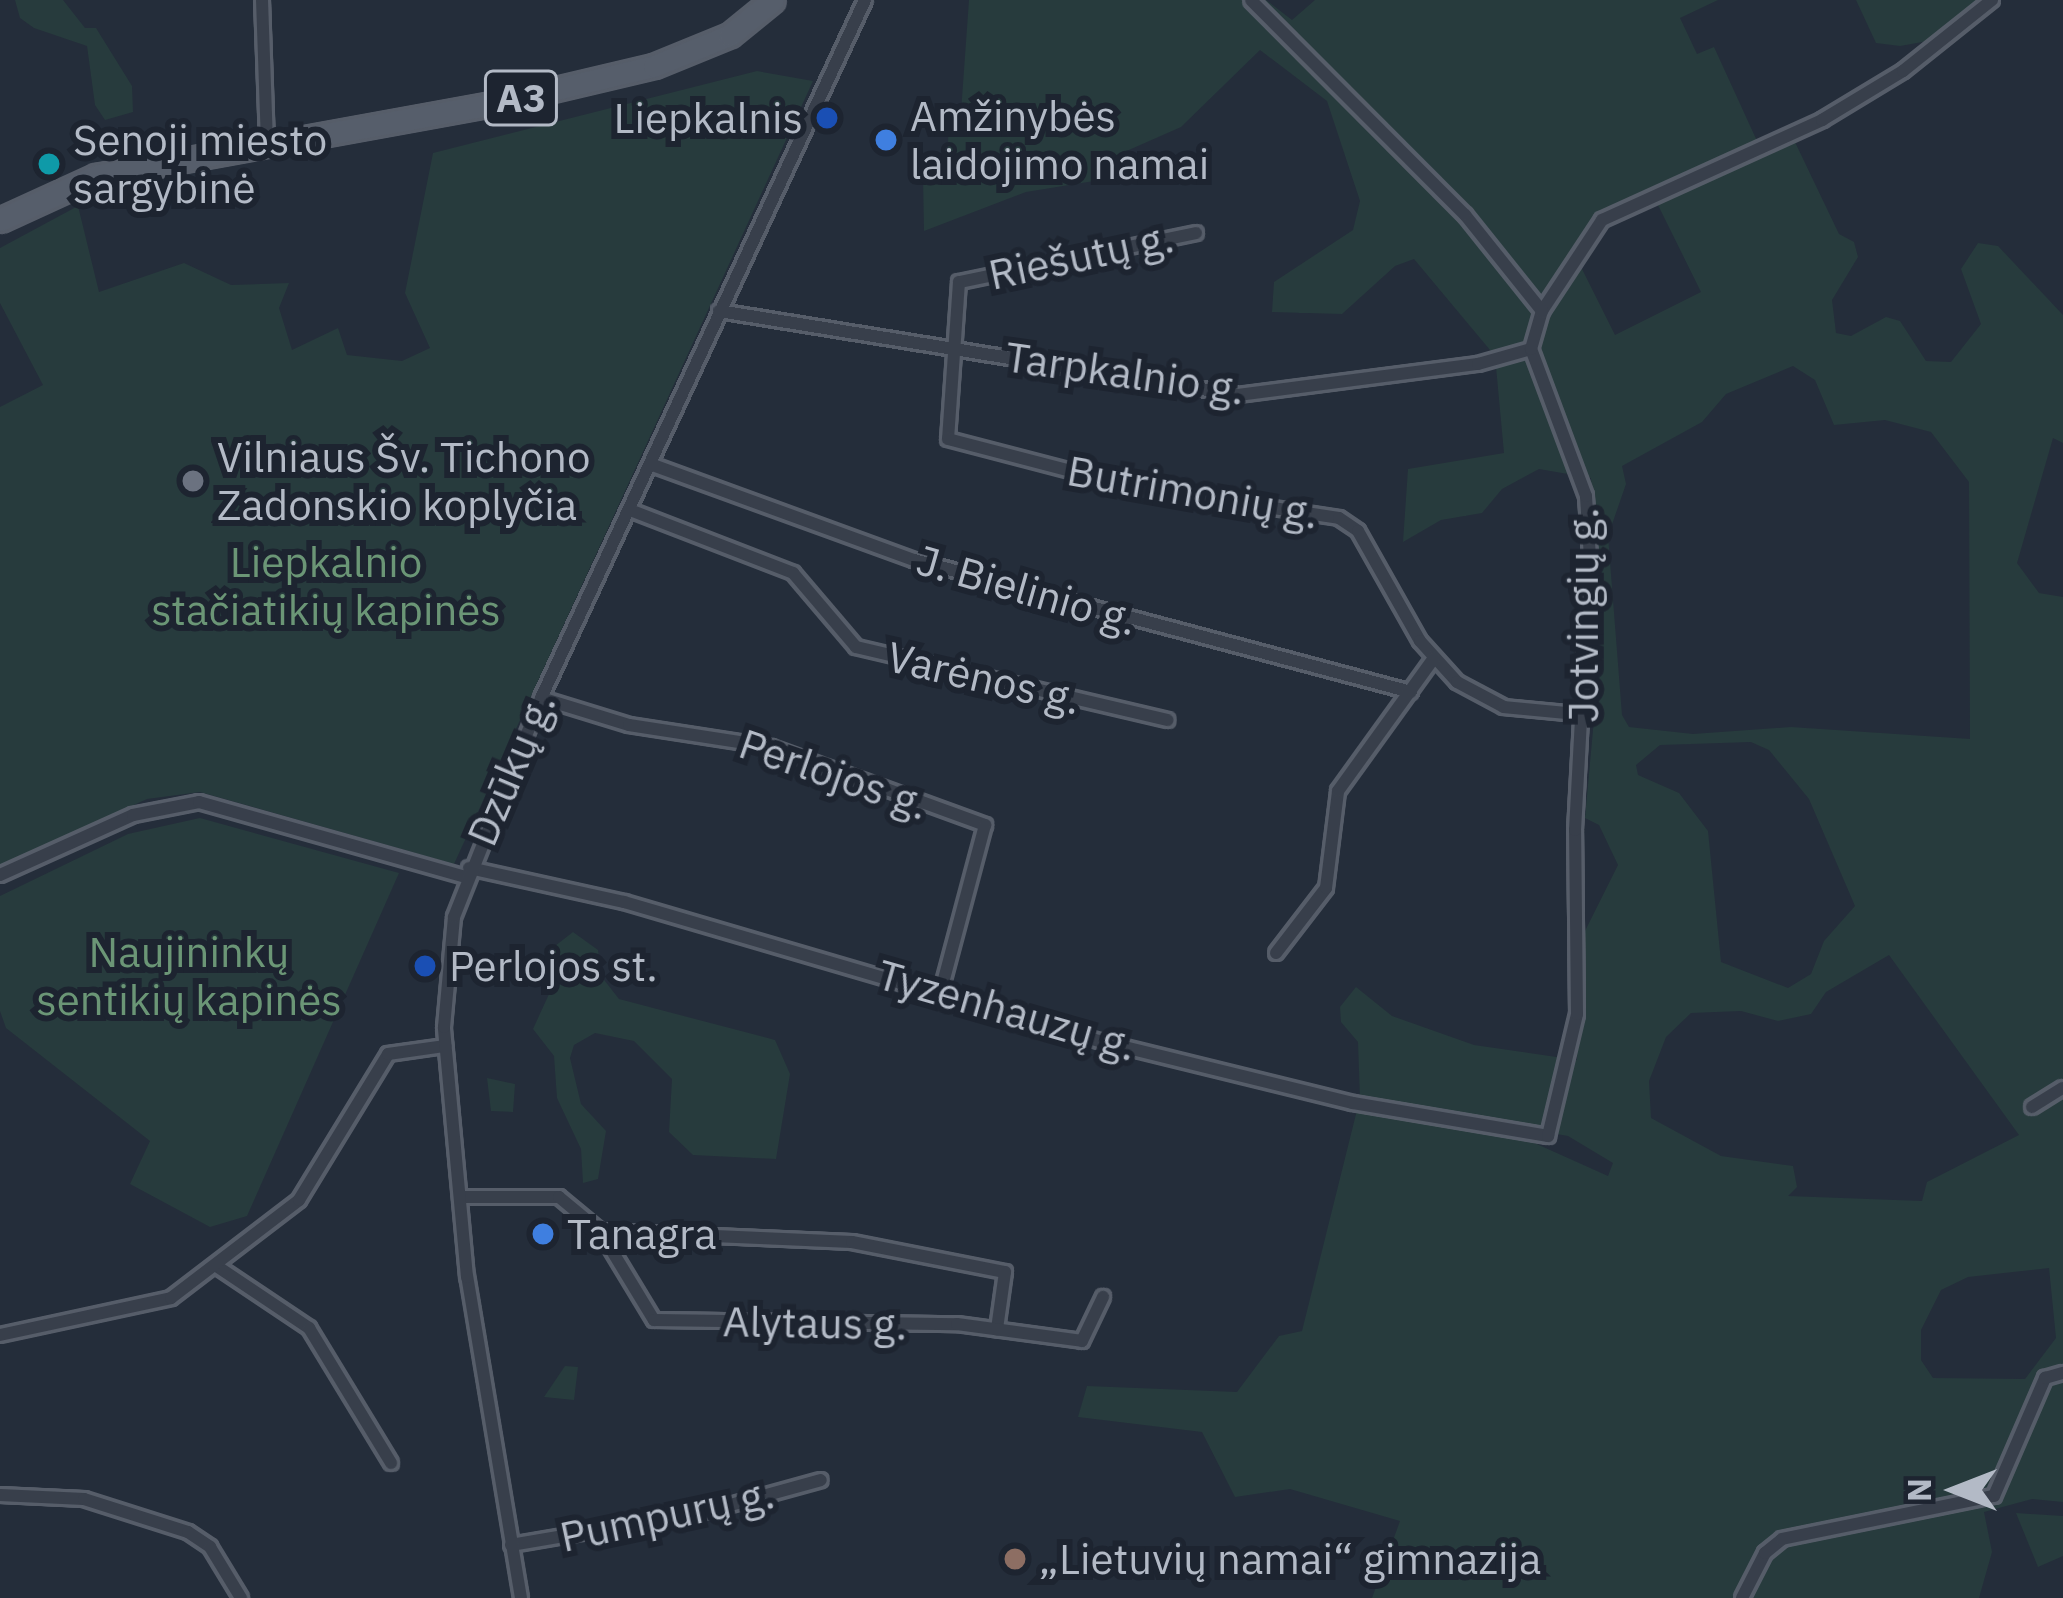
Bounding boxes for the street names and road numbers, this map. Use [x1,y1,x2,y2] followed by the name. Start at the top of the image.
[482,65,560,131] road number: A3
[984,212,1178,300] street label: Riešutų g.
[1002,331,1248,415] street label: Tarpkalnio g.
[1063,445,1323,539] street label: Butrimonių g.
[1558,507,1608,723] street label: Jotvingių g.
[911,535,1143,645] street label: J. Bielinio g.
[882,631,1086,725] street label: Varėnos g.
[456,685,566,853] street label: Dzūkų g.
[733,718,935,830] street label: Perlojos g.
[872,949,1142,1071] street label: Tyzenhauzų g.
[722,1296,908,1350] street label: Alytaus g.
[555,1468,779,1562] street label: Pumpurų g.

